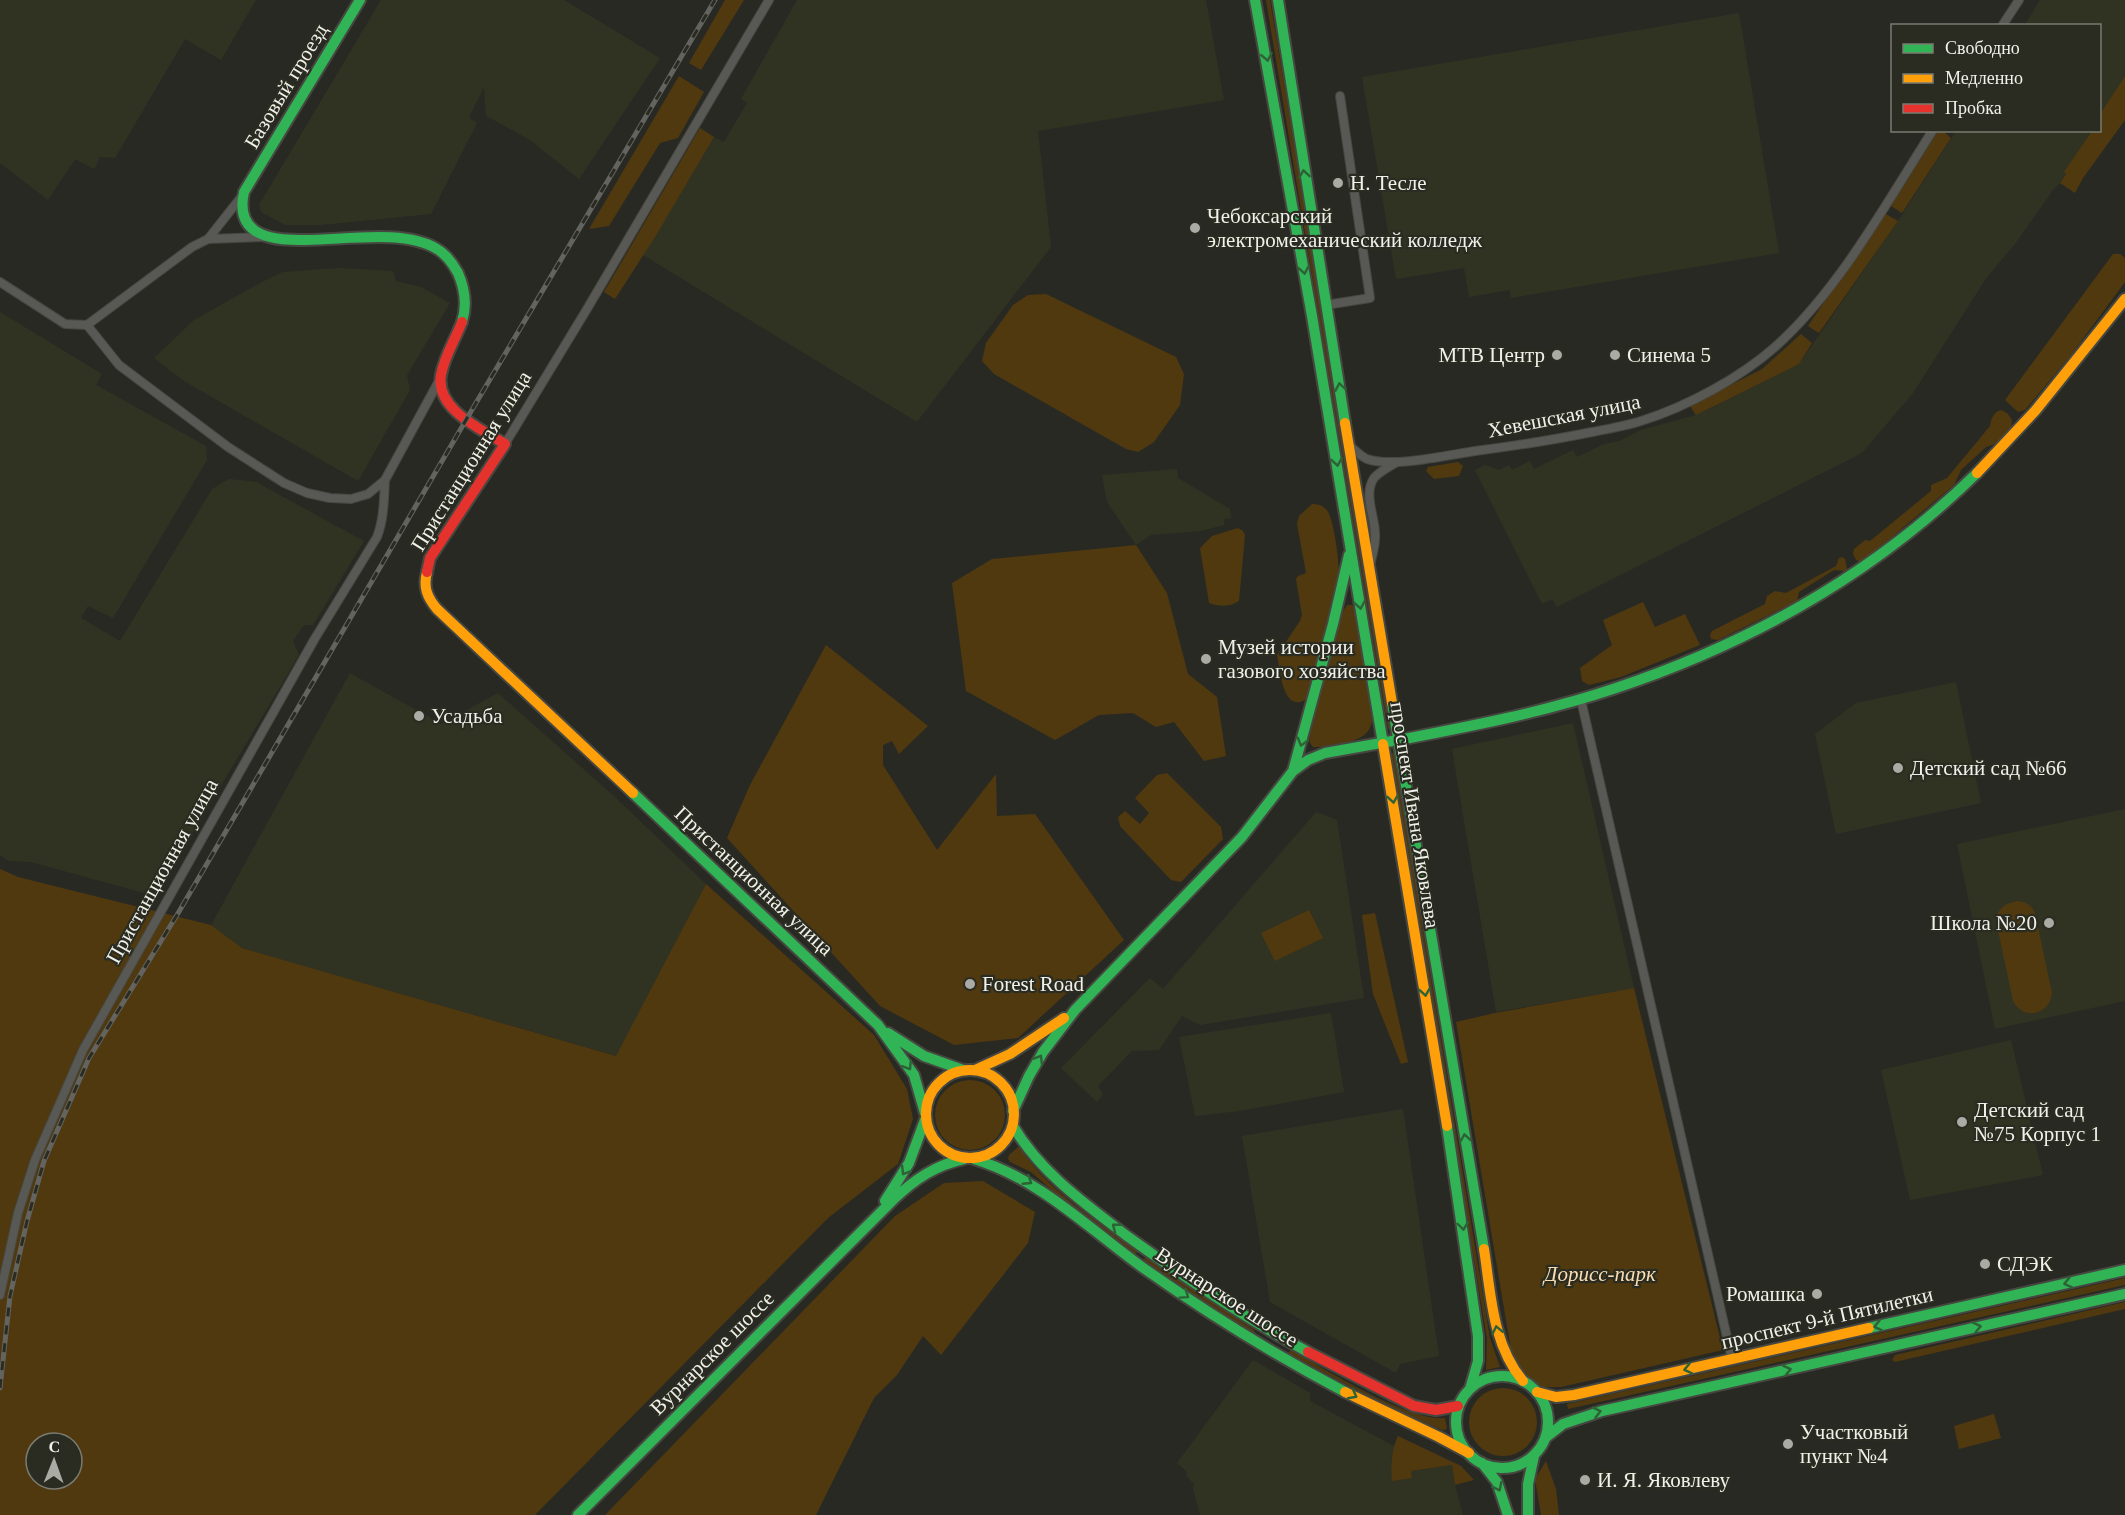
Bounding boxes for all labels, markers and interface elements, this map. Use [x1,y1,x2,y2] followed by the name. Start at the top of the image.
[239,19,333,153] street label: Базовый проезд
[1891,24,2101,132] legend
[1945,38,2020,58] text: Свободно
[1260,52,1273,62] one-way arrow
[1945,68,2023,88] text: Медленно
[1945,98,2002,118] text: Пробка
[1299,169,1311,179] one-way arrow
[1350,171,1427,195] place label: Н. Тесле
[1331,176,1345,190] marker: Н. Тесле
[1207,204,1482,252] place label: Чебоксарский электромеханический колледж
[1188,221,1202,235] marker: Чебоксарский электромеханический колледж
[1298,265,1310,275] one-way arrow
[1439,343,1545,367] place label: МТВ Центр
[1627,343,1711,367] place label: Синема 5
[1550,348,1564,362] marker: МТВ Центр
[1608,348,1622,362] marker: Синема 5
[406,366,537,555] street label: Пристанционная улица
[1334,382,1346,392] one-way arrow
[1486,389,1643,443] street label: Хевешская улица
[1330,458,1342,467] one-way arrow
[1354,601,1366,610] one-way arrow
[1218,635,1386,683] place label: Музей истории газового хозяйства
[1199,652,1213,666] marker: Музей истории газового хозяйства
[1385,700,1445,931] street label: проспект Ивана Яковлева
[431,704,503,728] place label: Усадьба
[412,709,426,723] marker: Усадьба
[1297,736,1309,746] one-way arrow
[1910,756,2066,780] place label: Детский сад №66
[1891,761,1905,775] marker: Детский сад №66
[101,774,223,968] street label: Пристанционная улица
[1386,794,1399,804] one-way arrow
[670,801,839,961] street label: Пристанционная улица
[1930,911,2037,935] place label: Школа №20
[2042,916,2056,930] marker: Школа №20
[982,972,1085,996] place label: Forest Road
[963,977,977,991] marker: Forest Road
[1418,987,1431,997] one-way arrow
[1032,1055,1044,1065] one-way arrow
[901,1059,912,1070] one-way arrow
[1974,1098,2101,1146] place label: Детский сад №75 Корпус 1
[1955,1115,1969,1129] marker: Детский сад №75 Корпус 1
[1459,1133,1472,1143] one-way arrow
[902,1165,913,1176] one-way arrow
[1022,1173,1032,1185] one-way arrow
[1456,1221,1468,1230] one-way arrow
[1112,1223,1123,1234] one-way arrow
[1151,1242,1303,1352] street label: Вурнарское шоссе
[1997,1252,2054,1276] place label: СДЭК
[1978,1257,1992,1271] marker: СДЭК
[1542,1262,1656,1286] park label: Дорисс-парк
[2063,1275,2073,1288] one-way arrow
[1719,1282,1935,1354] street label: проспект 9-й Пятилетки
[1726,1282,1806,1306] place label: Ромашка
[645,1286,779,1420] street label: Вурнарское шоссе
[1810,1287,1824,1301] marker: Ромашка
[1179,1288,1190,1299] one-way arrow
[1873,1319,1883,1332] one-way arrow
[1972,1322,1982,1335] one-way arrow
[1492,1325,1505,1335] one-way arrow
[1683,1362,1693,1375] one-way arrow
[1782,1365,1792,1378] one-way arrow
[1346,1388,1357,1399] one-way arrow
[1592,1407,1602,1420] one-way arrow
[1800,1420,1908,1468] place label: Участковый пункт №4
[24,1431,84,1491] north arrow
[1781,1437,1795,1451] marker: Участковый пункт №4
[48,1438,60,1455] text: С
[1597,1468,1730,1492] place label: И. Я. Яковлеву
[1578,1473,1592,1487] marker: И. Я. Яковлеву
[1491,1481,1502,1491] one-way arrow

